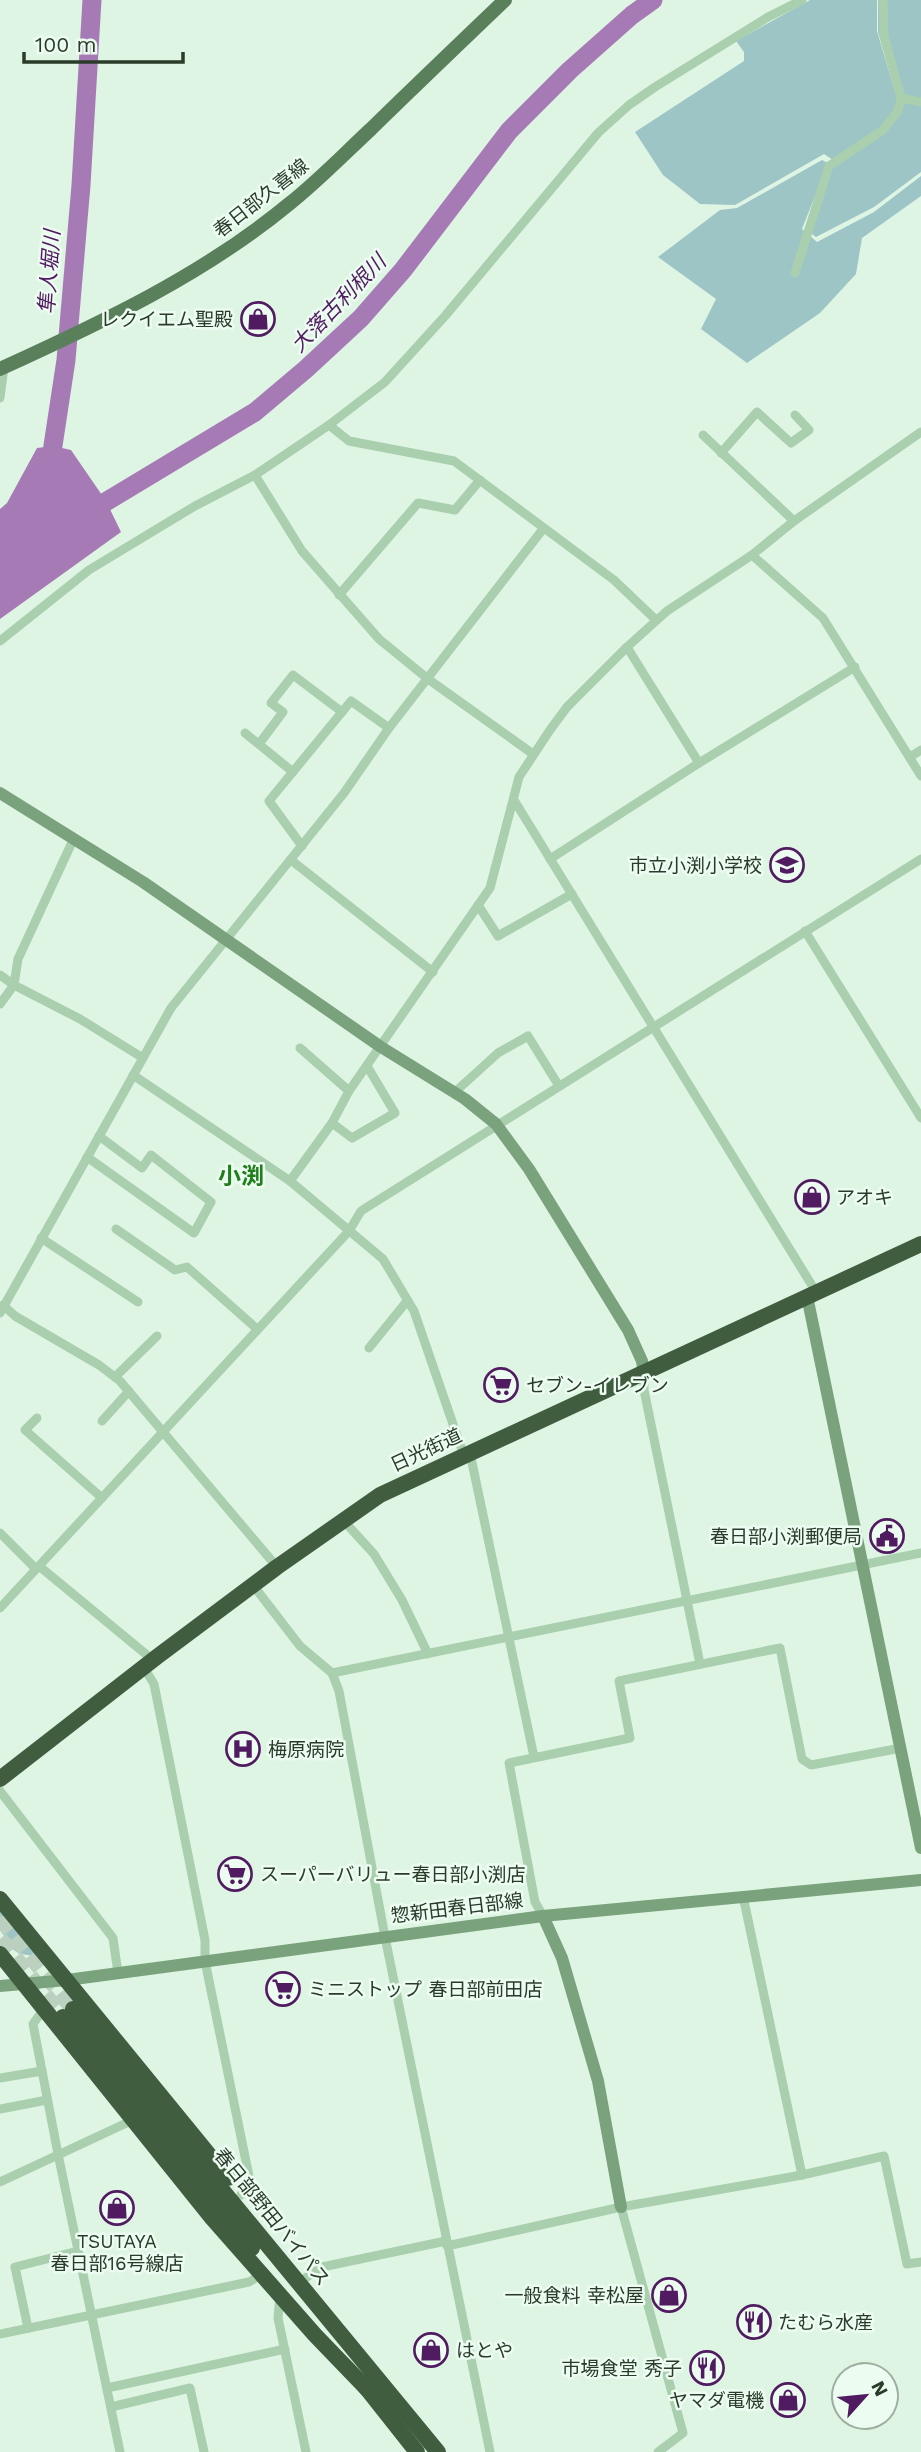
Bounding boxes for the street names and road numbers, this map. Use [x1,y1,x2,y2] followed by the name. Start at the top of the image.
[209,154,313,242] street label: 春日部久喜線
[387,1424,465,1476] street label: 日光街道
[390,1888,524,1928] street label: 惣新田春日部線
[209,2143,335,2291] street label: 春日部野田バイパス

